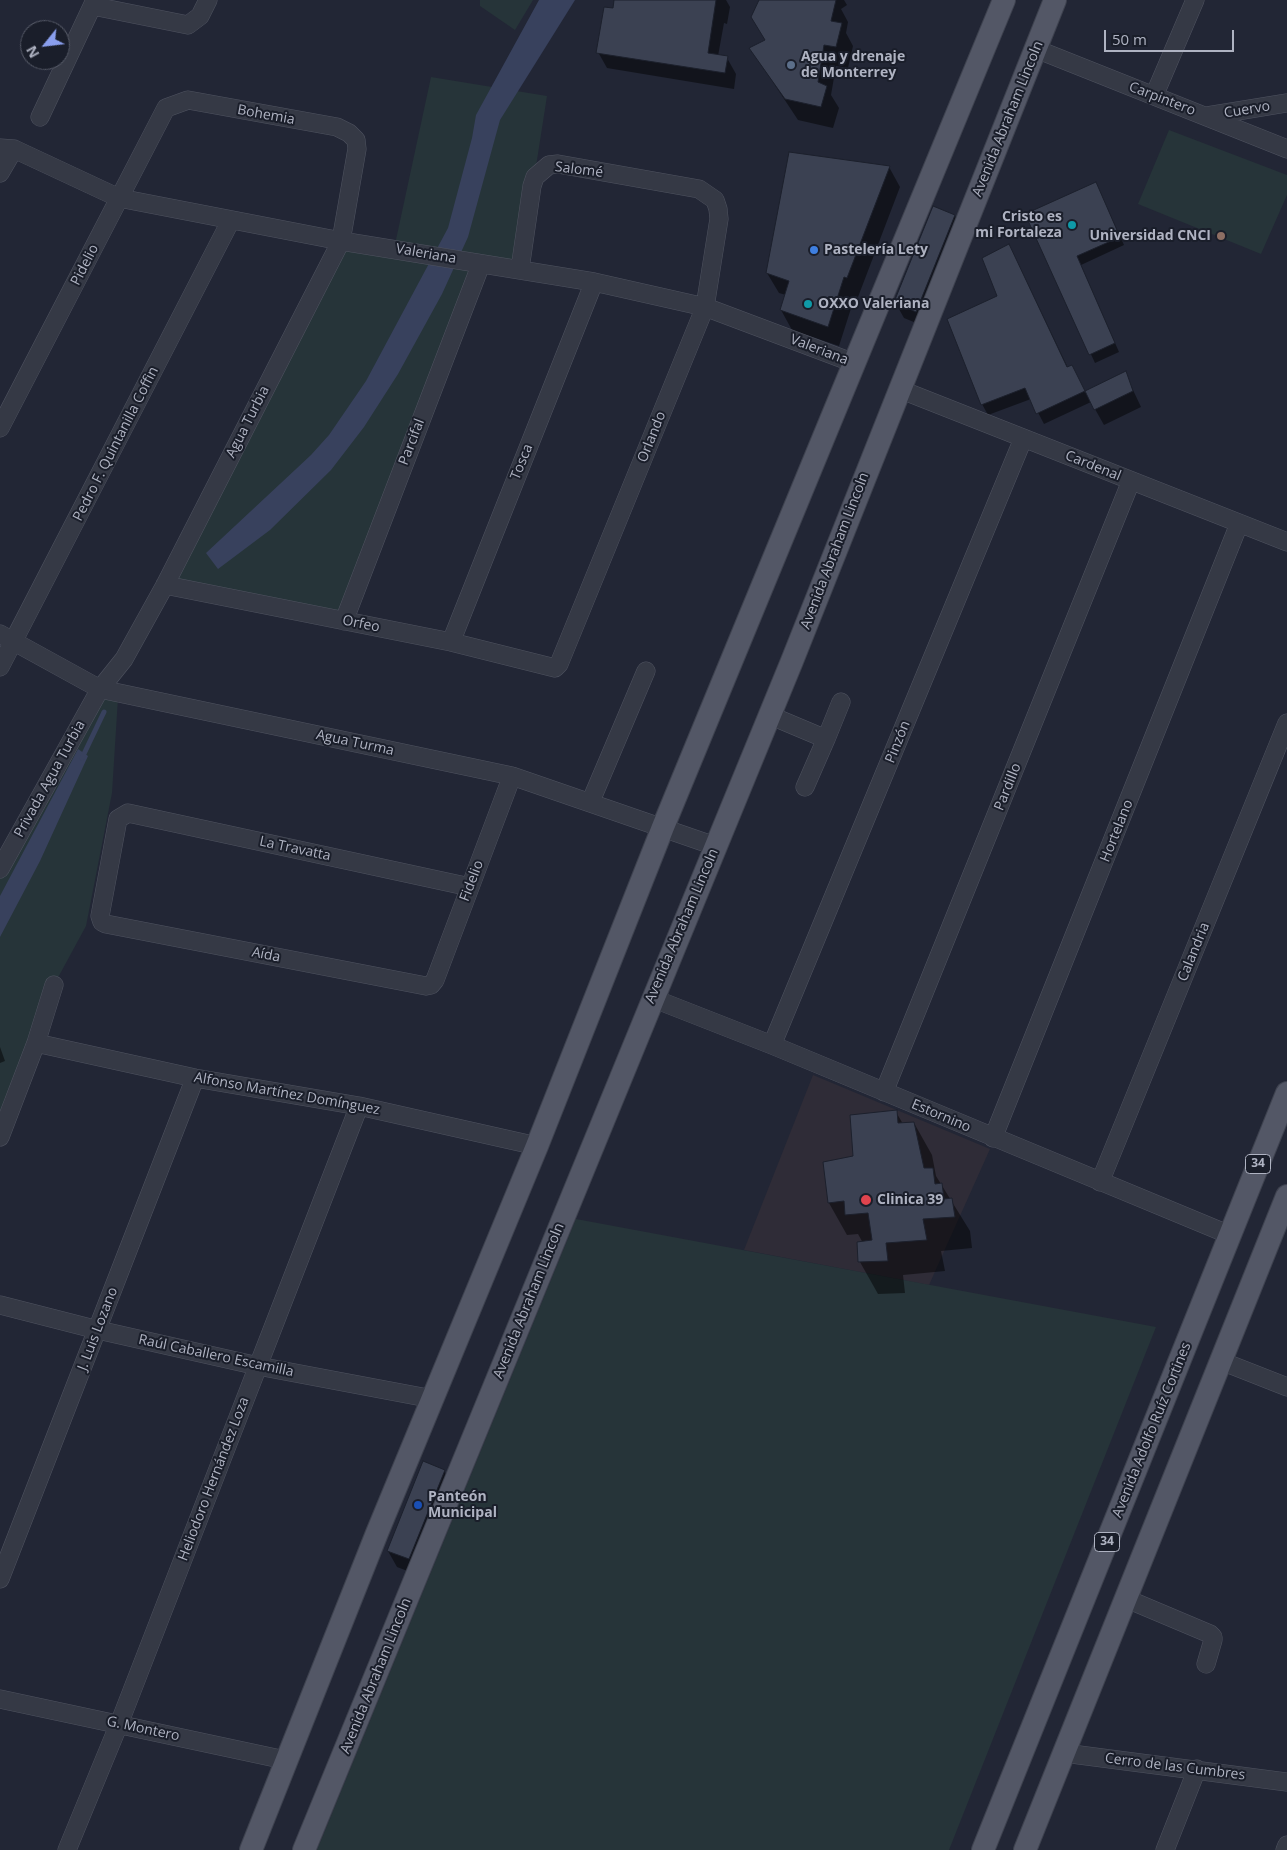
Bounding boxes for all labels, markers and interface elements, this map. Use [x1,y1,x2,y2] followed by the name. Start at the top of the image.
[20,20,70,70] north arrow
[1107,20,1237,52] scale bar
[1112,29,1147,49] text: 50 m
[969,39,1047,199] street label: Avenida Abraham Lincoln
[21,42,43,62] text: N
[801,49,905,82] place label: Agua y drenaje de Monterrey
[785,59,797,71] marker: Agua y drenaje de Monterrey
[1126,79,1198,119] street label: Carpintero
[1223,98,1271,122] street label: Cuervo
[236,102,296,128] street label: Bohemia
[554,159,604,181] street label: Salomé
[975,209,1062,242] place label: Cristo es mi Fortaleza
[1066,219,1078,231] marker: Cristo es mi Fortaleza
[1089,228,1211,244] place label: Universidad CNCI
[1215,230,1227,242] marker: Universidad CNCI
[395,240,457,268] street label: Valeriana
[68,242,102,288] street label: Pidelio
[824,242,928,258] place label: Pastelería Lety
[808,244,820,256] marker: Pastelería Lety
[818,296,929,312] place label: OXXO Valeriana
[802,298,814,310] marker: OXXO Valeriana
[788,331,850,369] street label: Valeriana
[70,364,162,524] street label: Pedro F. Quintanilla Coffin
[223,383,273,461] street label: Agua Turbia
[634,409,670,465] street label: Orlando
[396,416,428,468] street label: Parcifal
[507,442,537,482] street label: Tosca
[1063,447,1123,485] street label: Cardenal
[797,470,873,632] street label: Avenida Abraham Lincoln
[341,612,381,636] street label: Orfeo
[11,718,89,840] street label: Privada Agua Turbia
[882,718,914,766] street label: Pinzón
[315,727,395,759] street label: Agua Turma
[991,761,1025,813] street label: Pardillo
[1097,797,1137,865] street label: Hortelano
[258,833,332,865] street label: La Travatta
[642,846,722,1006] street label: Avenida Abraham Lincoln
[457,858,487,904] street label: Fidelio
[1175,920,1213,984] street label: Calandria
[250,944,282,966] street label: Aída
[193,1069,381,1119] street label: Alfonso Martínez Domínguez
[909,1096,973,1136] street label: Estornino
[1246,1154,1270,1174] road number: 34
[877,1192,943,1208] place label: Clinica 39
[859,1193,873,1207] marker: Clinica 39
[490,1221,568,1381] street label: Avenida Abraham Lincoln
[74,1285,122,1373] street label: J. Luis Lozano
[137,1331,295,1381] street label: Raúl Caballero Escamilla
[1109,1340,1195,1520] street label: Avenida Adolfo Ruíz Cortines
[175,1395,253,1563] street label: Heliodoro Hernández Loza
[428,1489,497,1521] place label: Panteón Municipal
[412,1499,424,1511] marker: Panteón Municipal
[1094,1532,1120,1551] road number: 34
[337,1596,415,1756] street label: Avenida Abraham Lincoln
[105,1713,181,1745] street label: G. Montero
[1104,1750,1246,1784] street label: Cerro de las Cumbres

